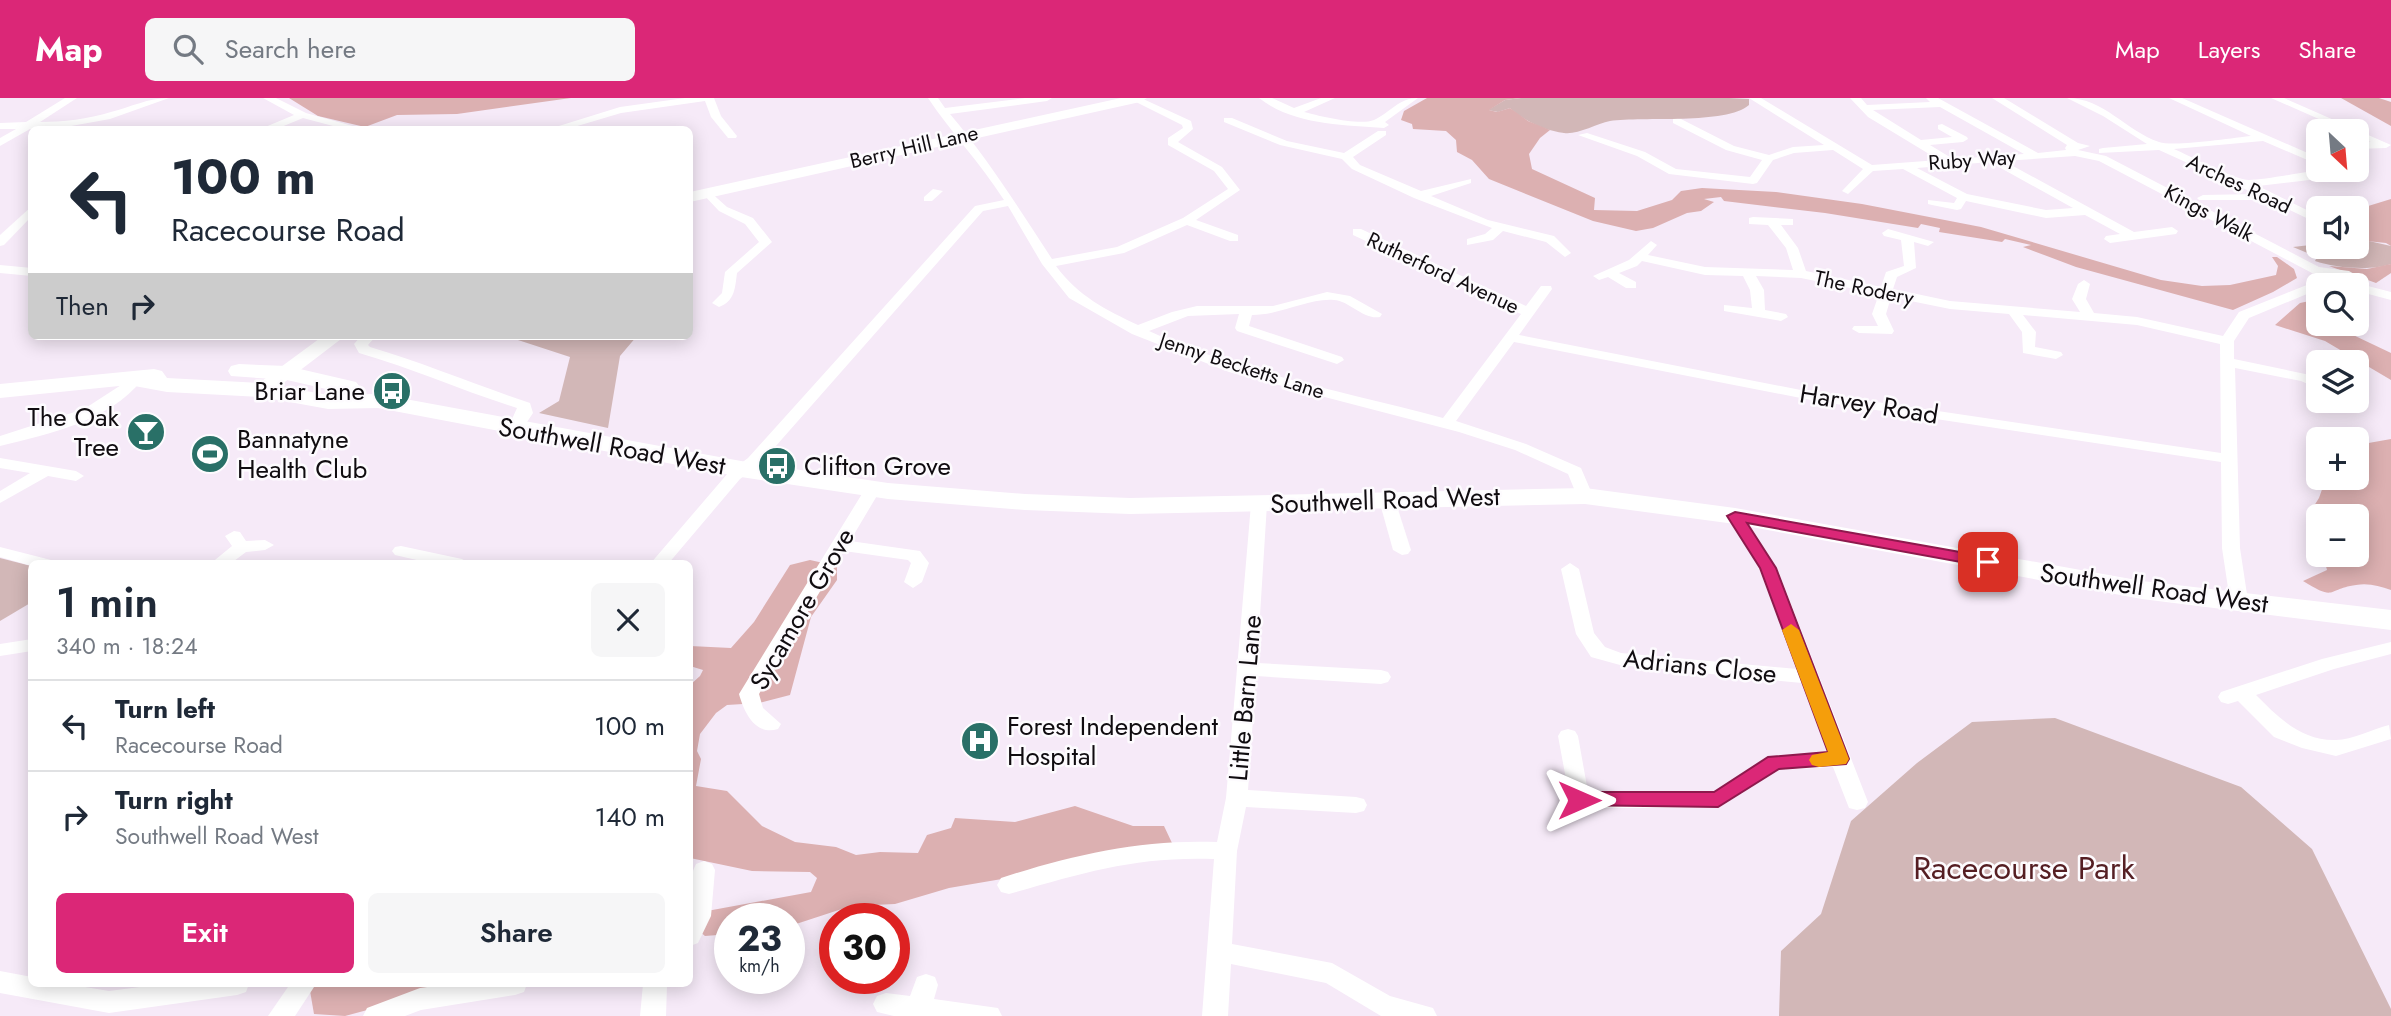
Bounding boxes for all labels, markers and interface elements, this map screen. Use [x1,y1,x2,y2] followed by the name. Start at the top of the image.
[145,18,635,81] search box
[35,26,103,73] text: Map
[169,30,207,68] icon: search
[225,30,356,68] text: Search here
[2115,32,2160,67] text: Map
[2198,32,2260,67] text: Layers
[2298,32,2356,67] text: Share
[847,118,981,176] street label: Berry Hill Lane
[2306,119,2370,182] north arrow
[2306,119,2369,567] map controls
[171,142,316,212] text: 100 m
[1927,142,2018,178] street label: Ruby Way
[2182,147,2296,221] street label: Arches Road
[56,154,147,245] icon: left
[2159,177,2260,250] street label: Kings Walk
[2306,196,2369,259] button: sound
[171,207,405,253] text: Racecourse Road
[1362,224,1524,322] street label: Rutherford Avenue
[1811,263,1917,313] street label: The Rodery
[2306,273,2369,336] button: search
[56,287,109,325] text: Then
[123,287,161,325] icon: right
[1153,324,1329,407] street label: Jenny Becketts Lane
[2306,350,2369,413] button: layers
[371,370,413,412] bus stop icon: Briar Lane
[254,372,365,410] place label: Briar Lane
[1797,374,1941,434] street label: Harvey Road
[28,398,120,466] place label: The Oak Tree
[495,407,729,485] street label: Southwell Road West
[125,411,167,453] bar icon: The Oak Tree
[237,420,367,488] place label: Bannatyne Health Club
[2306,427,2369,490] button: +
[189,433,231,475] sports icon: Bannatyne Health Club
[756,445,798,487] bus stop icon: Clifton Grove
[804,447,951,485] place label: Clifton Grove
[1269,477,1501,523] street label: Southwell Road West
[2306,504,2369,567] button: −
[740,521,864,697] street label: Sycamore Grove
[1958,532,2018,592] pin
[1969,543,2007,581] icon: arrive
[2037,553,2271,623] street label: Southwell Road West
[56,572,158,633] text: 1 min
[591,583,665,657] button: close
[1219,613,1271,783] street label: Little Barn Lane
[56,629,198,663] text: 340 m · 18:24
[1621,639,1779,693] street label: Adrians Close
[115,690,215,728] text: Turn left
[56,707,94,745] icon: left
[594,707,665,745] text: 100 m
[1007,707,1219,775] place label: Forest Independent Hospital
[959,720,1001,762] hospital icon: Forest Independent Hospital
[115,728,283,762] text: Racecourse Road
[1542,763,1616,837] position arrow
[115,781,233,819] text: Turn right
[56,798,94,836] icon: right
[594,798,665,836] text: 140 m
[115,819,318,853] text: Southwell Road West
[1913,845,2136,891] park label: Racecourse Park
[56,893,354,973] button: Exit
[368,893,665,973] button: Share
[819,903,910,994] speed limit sign: 30
[737,914,782,964] text: 23
[739,953,780,979] text: km/h

